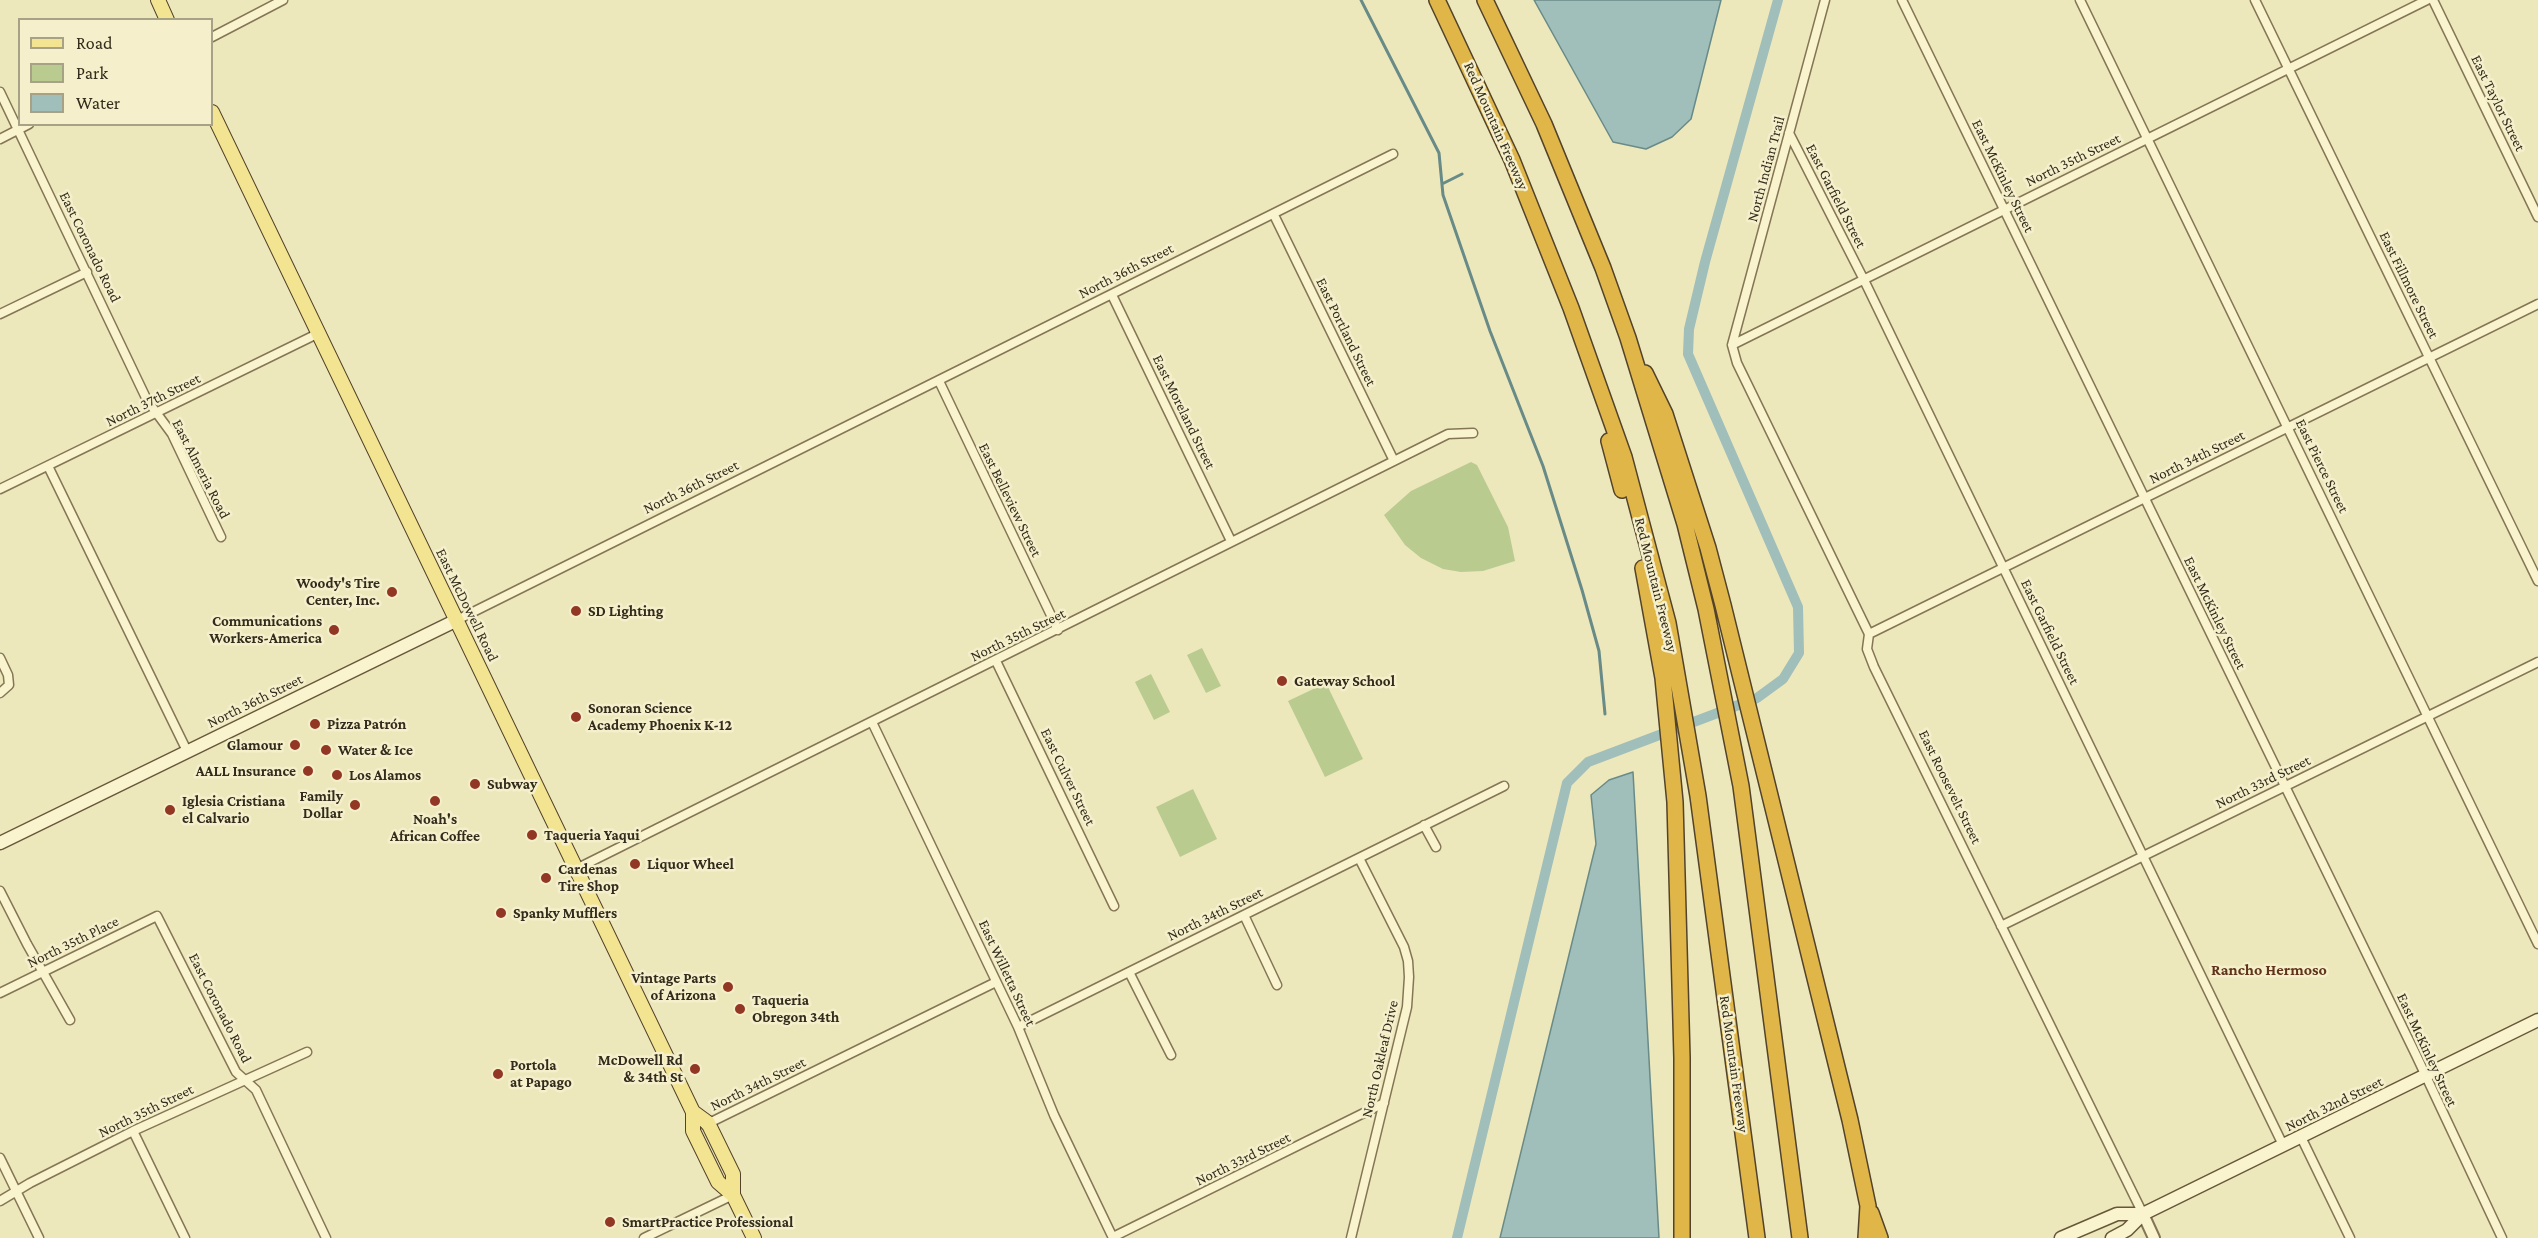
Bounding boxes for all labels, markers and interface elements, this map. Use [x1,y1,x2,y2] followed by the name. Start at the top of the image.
[18,18,213,126] legend
[76,33,113,53] text: Road
[2467,52,2529,154] street label: East Taylor Street
[1460,59,1532,193] street label: Red Mountain Freeway
[76,63,108,83] text: Park
[76,93,120,113] text: Water
[1743,114,1789,224] street label: North Indian Trail
[1968,117,2038,235] street label: East McKinley Street
[2023,129,2123,191] street label: North 35th Street
[1802,141,1870,251] street label: East Garfield Street
[55,189,125,305] street label: East Coronado Road
[2375,229,2443,341] street label: East Fillmore Street
[1076,239,1176,303] street label: North 36th Street
[1312,275,1380,389] street label: East Portland Street
[1149,352,1219,472] street label: East Moreland Street
[103,369,203,431] street label: North 37th Street
[168,416,234,522] street label: East Almeria Road
[2291,416,2353,516] street label: East Pierce Street
[2146,426,2248,488] street label: North 34th Street
[975,440,1045,560] street label: East Belleview Street
[640,456,742,518] street label: North 36th Street
[1631,516,1681,654] street label: Red Mountain Freeway
[432,546,502,664] street label: East McDowell Road
[2180,554,2250,672] street label: East McKinley Street
[296,574,380,609] place label: Woody's Tire Center, Inc.
[2017,576,2083,688] street label: East Garfield Street
[385,585,399,599] marker: Woody's Tire Center, Inc.
[588,602,663,620] place label: SD Lighting
[569,604,583,618] marker: SD Lighting
[968,604,1068,666] street label: North 35th Street
[209,612,322,647] place label: Communications Workers-America
[327,623,341,637] marker: Communications Workers-America
[204,670,306,732] street label: North 36th Street
[1294,672,1395,690] place label: Gateway School
[1275,674,1289,688] marker: Gateway School
[588,699,732,734] place label: Sonoran Science Academy Phoenix K-12
[569,710,583,724] marker: Sonoran Science Academy Phoenix K-12
[327,715,406,733] place label: Pizza Patrón
[308,717,322,731] marker: Pizza Patrón
[1037,725,1099,829] street label: East Culver Street
[1915,727,1985,847] street label: East Roosevelt Street
[227,736,283,754] place label: Glamour
[288,738,302,752] marker: Glamour
[338,741,413,759] place label: Water & Ice
[319,743,333,757] marker: Water & Ice
[2213,751,2313,813] street label: North 33rd Street
[196,762,296,780] place label: AALL Insurance
[301,764,315,778] marker: AALL Insurance
[349,766,421,784] place label: Los Alamos
[330,768,344,782] marker: Los Alamos
[487,775,537,793] place label: Subway
[468,777,482,791] marker: Subway
[300,787,343,822] place label: Family Dollar
[182,792,285,827] place label: Iglesia Cristiana el Calvario
[428,794,442,808] marker: Noah's African Coffee
[348,798,362,812] marker: Family Dollar
[163,803,177,817] marker: Iglesia Cristiana el Calvario
[390,810,480,845] place label: Noah's African Coffee
[544,826,640,844] place label: Taqueria Yaqui
[525,828,539,842] marker: Taqueria Yaqui
[647,855,734,873] place label: Liquor Wheel
[628,857,642,871] marker: Liquor Wheel
[558,860,619,895] place label: Cardenas Tire Shop
[539,871,553,885] marker: Cardenas Tire Shop
[1164,883,1266,945] street label: North 34th Street
[513,904,617,922] place label: Spanky Mufflers
[494,906,508,920] marker: Spanky Mufflers
[24,912,122,972] street label: North 35th Place
[974,917,1040,1029] street label: East Willetta Street
[185,950,255,1066] street label: East Coronado Road
[2211,960,2327,980] district label: Rancho Hermoso
[632,969,716,1004] place label: Vintage Parts of Arizona
[721,980,735,994] marker: Vintage Parts of Arizona
[2393,990,2461,1110] street label: East McKinley Street
[752,991,839,1026] place label: Taqueria Obregon 34th
[1715,994,1753,1134] street label: Red Mountain Freeway
[1358,999,1402,1119] street label: North Oakleaf Drive
[733,1002,747,1016] marker: Taqueria Obregon 34th
[598,1051,683,1086] place label: McDowell Rd & 34th St
[707,1053,809,1115] street label: North 34th Street
[510,1056,572,1091] place label: Portola at Papago
[688,1062,702,1076] marker: McDowell Rd & 34th St
[491,1067,505,1081] marker: Portola at Papago
[2282,1073,2386,1135] street label: North 32nd Street
[96,1080,196,1142] street label: North 35th Street
[1193,1128,1293,1190] street label: North 33rd Street
[622,1213,793,1231] place label: SmartPractice Professional
[603,1215,617,1229] marker: SmartPractice Professional

